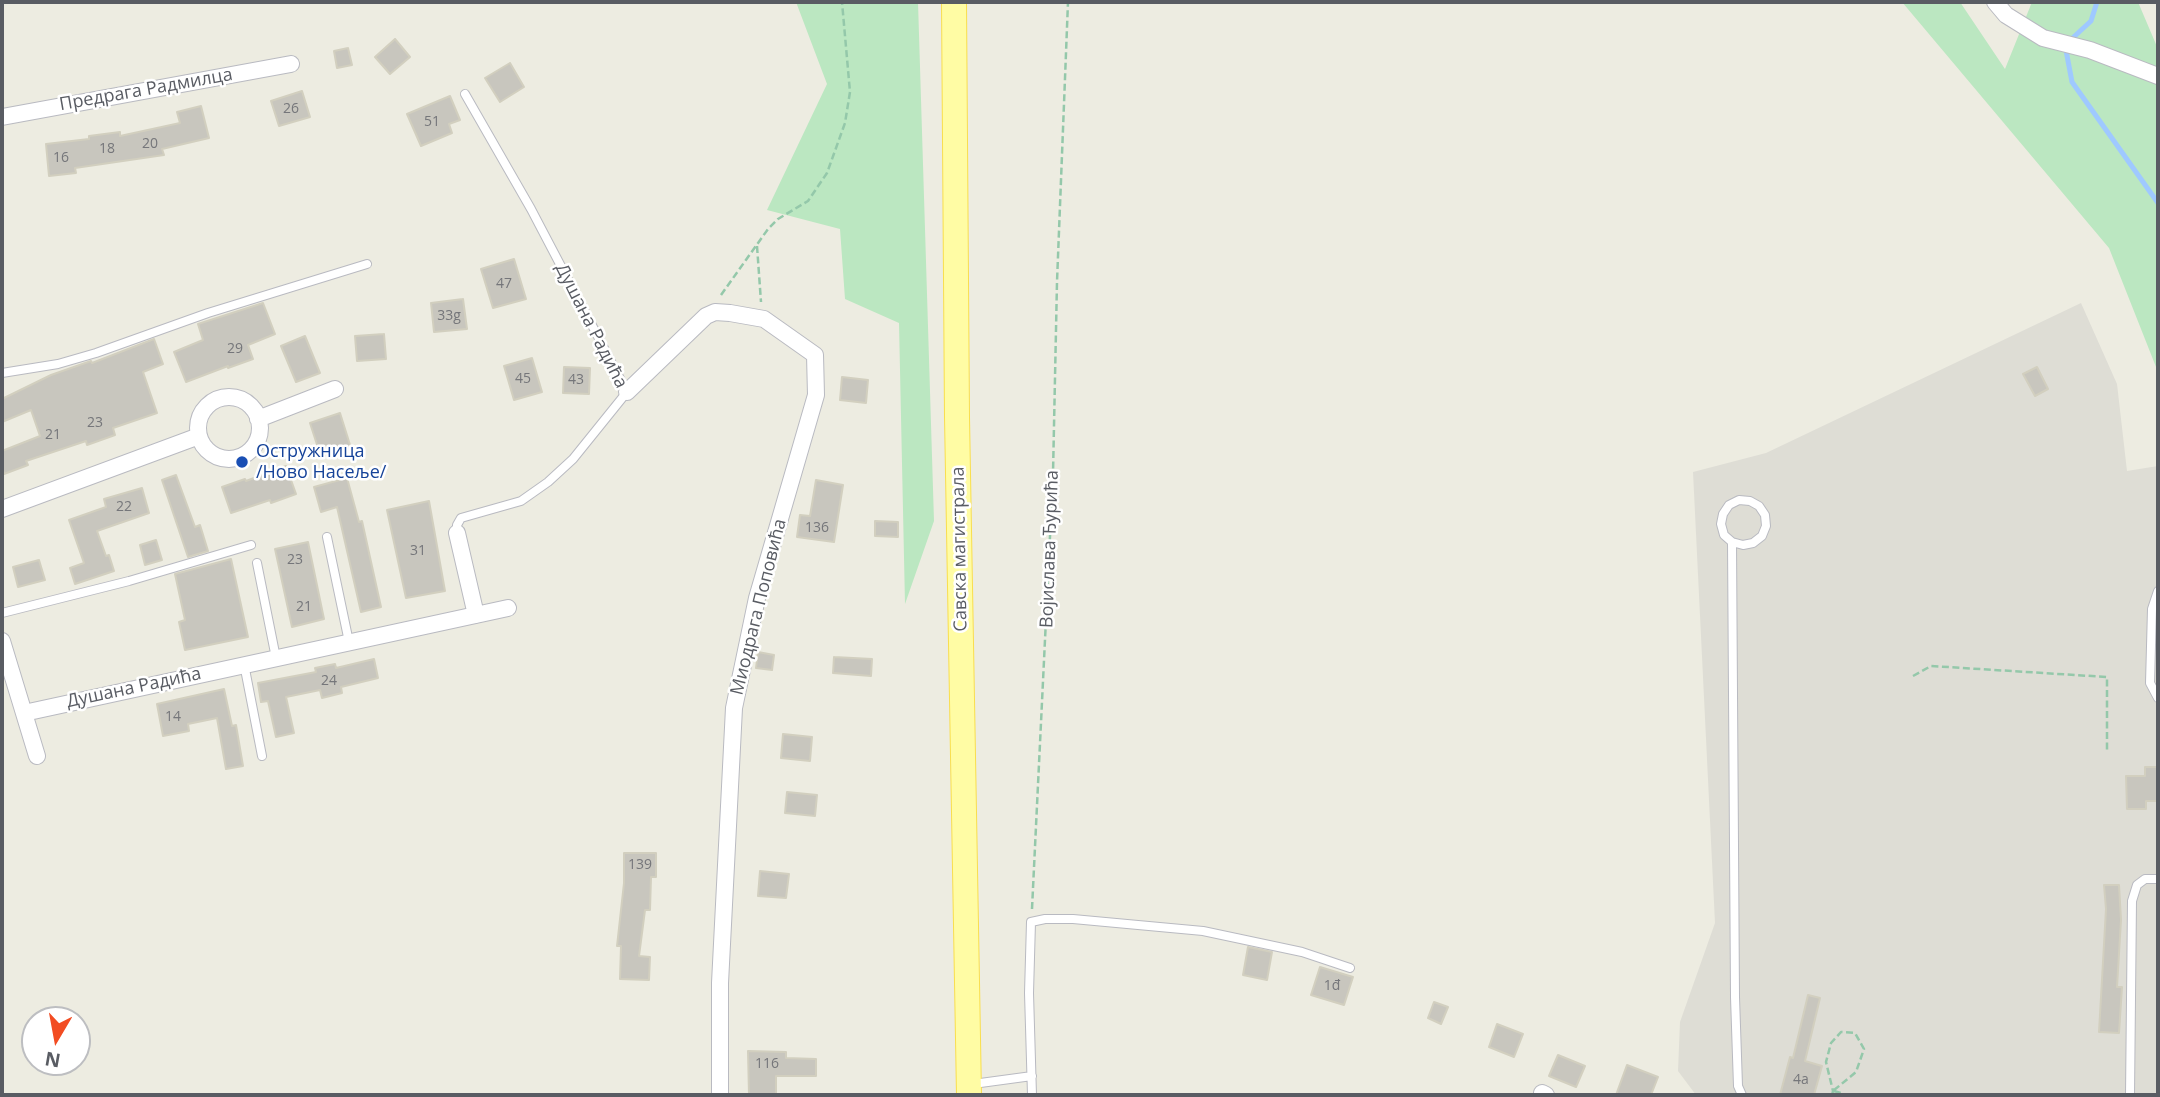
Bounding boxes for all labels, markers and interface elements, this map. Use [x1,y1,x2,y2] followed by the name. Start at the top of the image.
[58,64,234,116] street label: Предрага Радмилца
[283,101,299,117] house number: 26
[424,114,440,130] house number: 51
[142,136,158,152] house number: 20
[99,141,115,157] house number: 18
[53,150,69,166] house number: 16
[550,260,632,392] street label: Душана Радића
[496,276,512,292] house number: 47
[437,308,461,324] house number: 33g
[227,341,243,357] house number: 29
[515,371,531,387] house number: 45
[568,372,584,388] house number: 43
[87,415,103,431] house number: 23
[45,427,61,443] house number: 21
[256,441,386,484] place label: Остружница /Ново Насеље/
[234,454,250,470] marker: Остружница /Ново Насеље/
[948,466,972,632] street label: Савска магистрала
[1036,470,1064,628] street label: Војислава Ђурића
[116,499,132,515] house number: 22
[727,517,791,697] street label: Миодрага Поповића
[805,520,829,536] house number: 136
[410,543,426,559] house number: 31
[287,552,303,568] house number: 23
[296,599,312,615] house number: 21
[65,663,203,713] street label: Душана Радића
[321,673,337,689] house number: 24
[165,709,181,725] house number: 14
[628,857,652,873] house number: 139
[1324,978,1340,994] house number: 1đ
[21,1006,91,1076] north arrow
[43,1046,63,1074] text: N
[755,1056,779,1072] house number: 116
[1793,1072,1809,1088] house number: 4a

